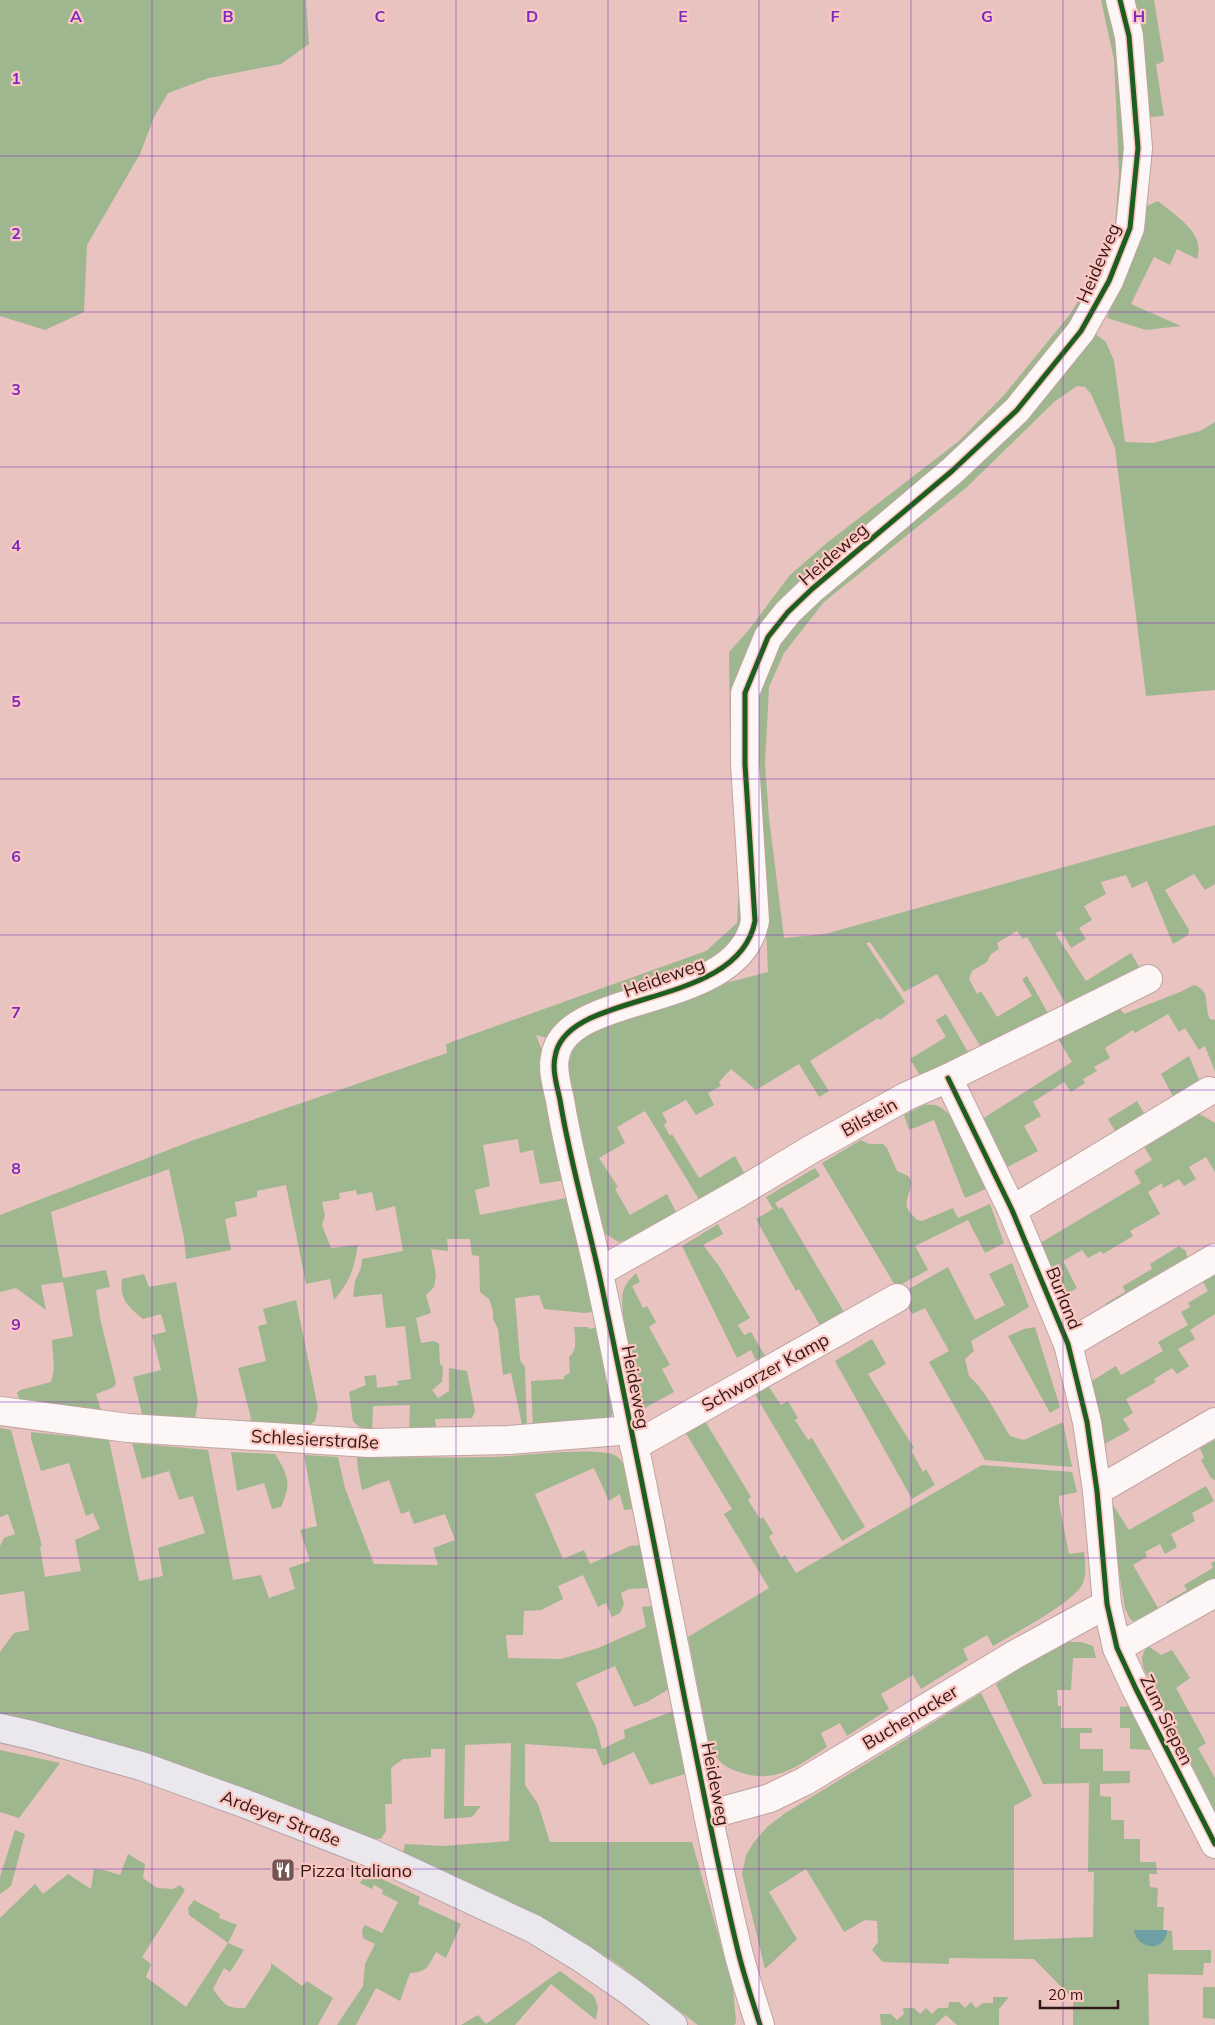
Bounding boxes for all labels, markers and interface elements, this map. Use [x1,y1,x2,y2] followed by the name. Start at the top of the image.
[70,6,82,26] text: A
[222,6,234,26] text: B
[375,6,386,26] text: C
[526,6,538,26] text: D
[678,6,688,26] text: E
[830,6,840,26] text: F
[981,6,993,26] text: G
[1133,6,1145,26] text: H
[11,68,21,88] text: 1
[1071,220,1125,306] street label: Heideweg
[11,223,21,243] text: 2
[11,379,21,399] text: 3
[794,518,872,590] street label: Heideweg
[11,535,21,555] text: 4
[11,691,21,711] text: 5
[11,846,21,866] text: 6
[620,952,708,1002] street label: Heideweg
[11,1002,21,1022] text: 7
[837,1092,901,1142] street label: Bilstein
[11,1158,21,1178] text: 8
[1041,1263,1087,1333] street label: Burland
[11,1314,21,1334] text: 9
[697,1327,833,1417] street label: Schwarzer Kamp
[617,1343,655,1431] street label: Heideweg
[251,1424,379,1454] street label: Schlesierstraße
[1135,1671,1199,1769] street label: Zum Siepen
[858,1679,962,1755] street label: Buchenacker
[697,1740,735,1828] street label: Heideweg
[218,1785,344,1851] street label: Ardeyer Straße
[270,1857,296,1883] restaurant icon: Pizza Italiano
[300,1859,412,1882] place label: Pizza Italiano
[1040,1978,1118,2010] scale bar
[1048,1985,1083,2004] text: 20 m

